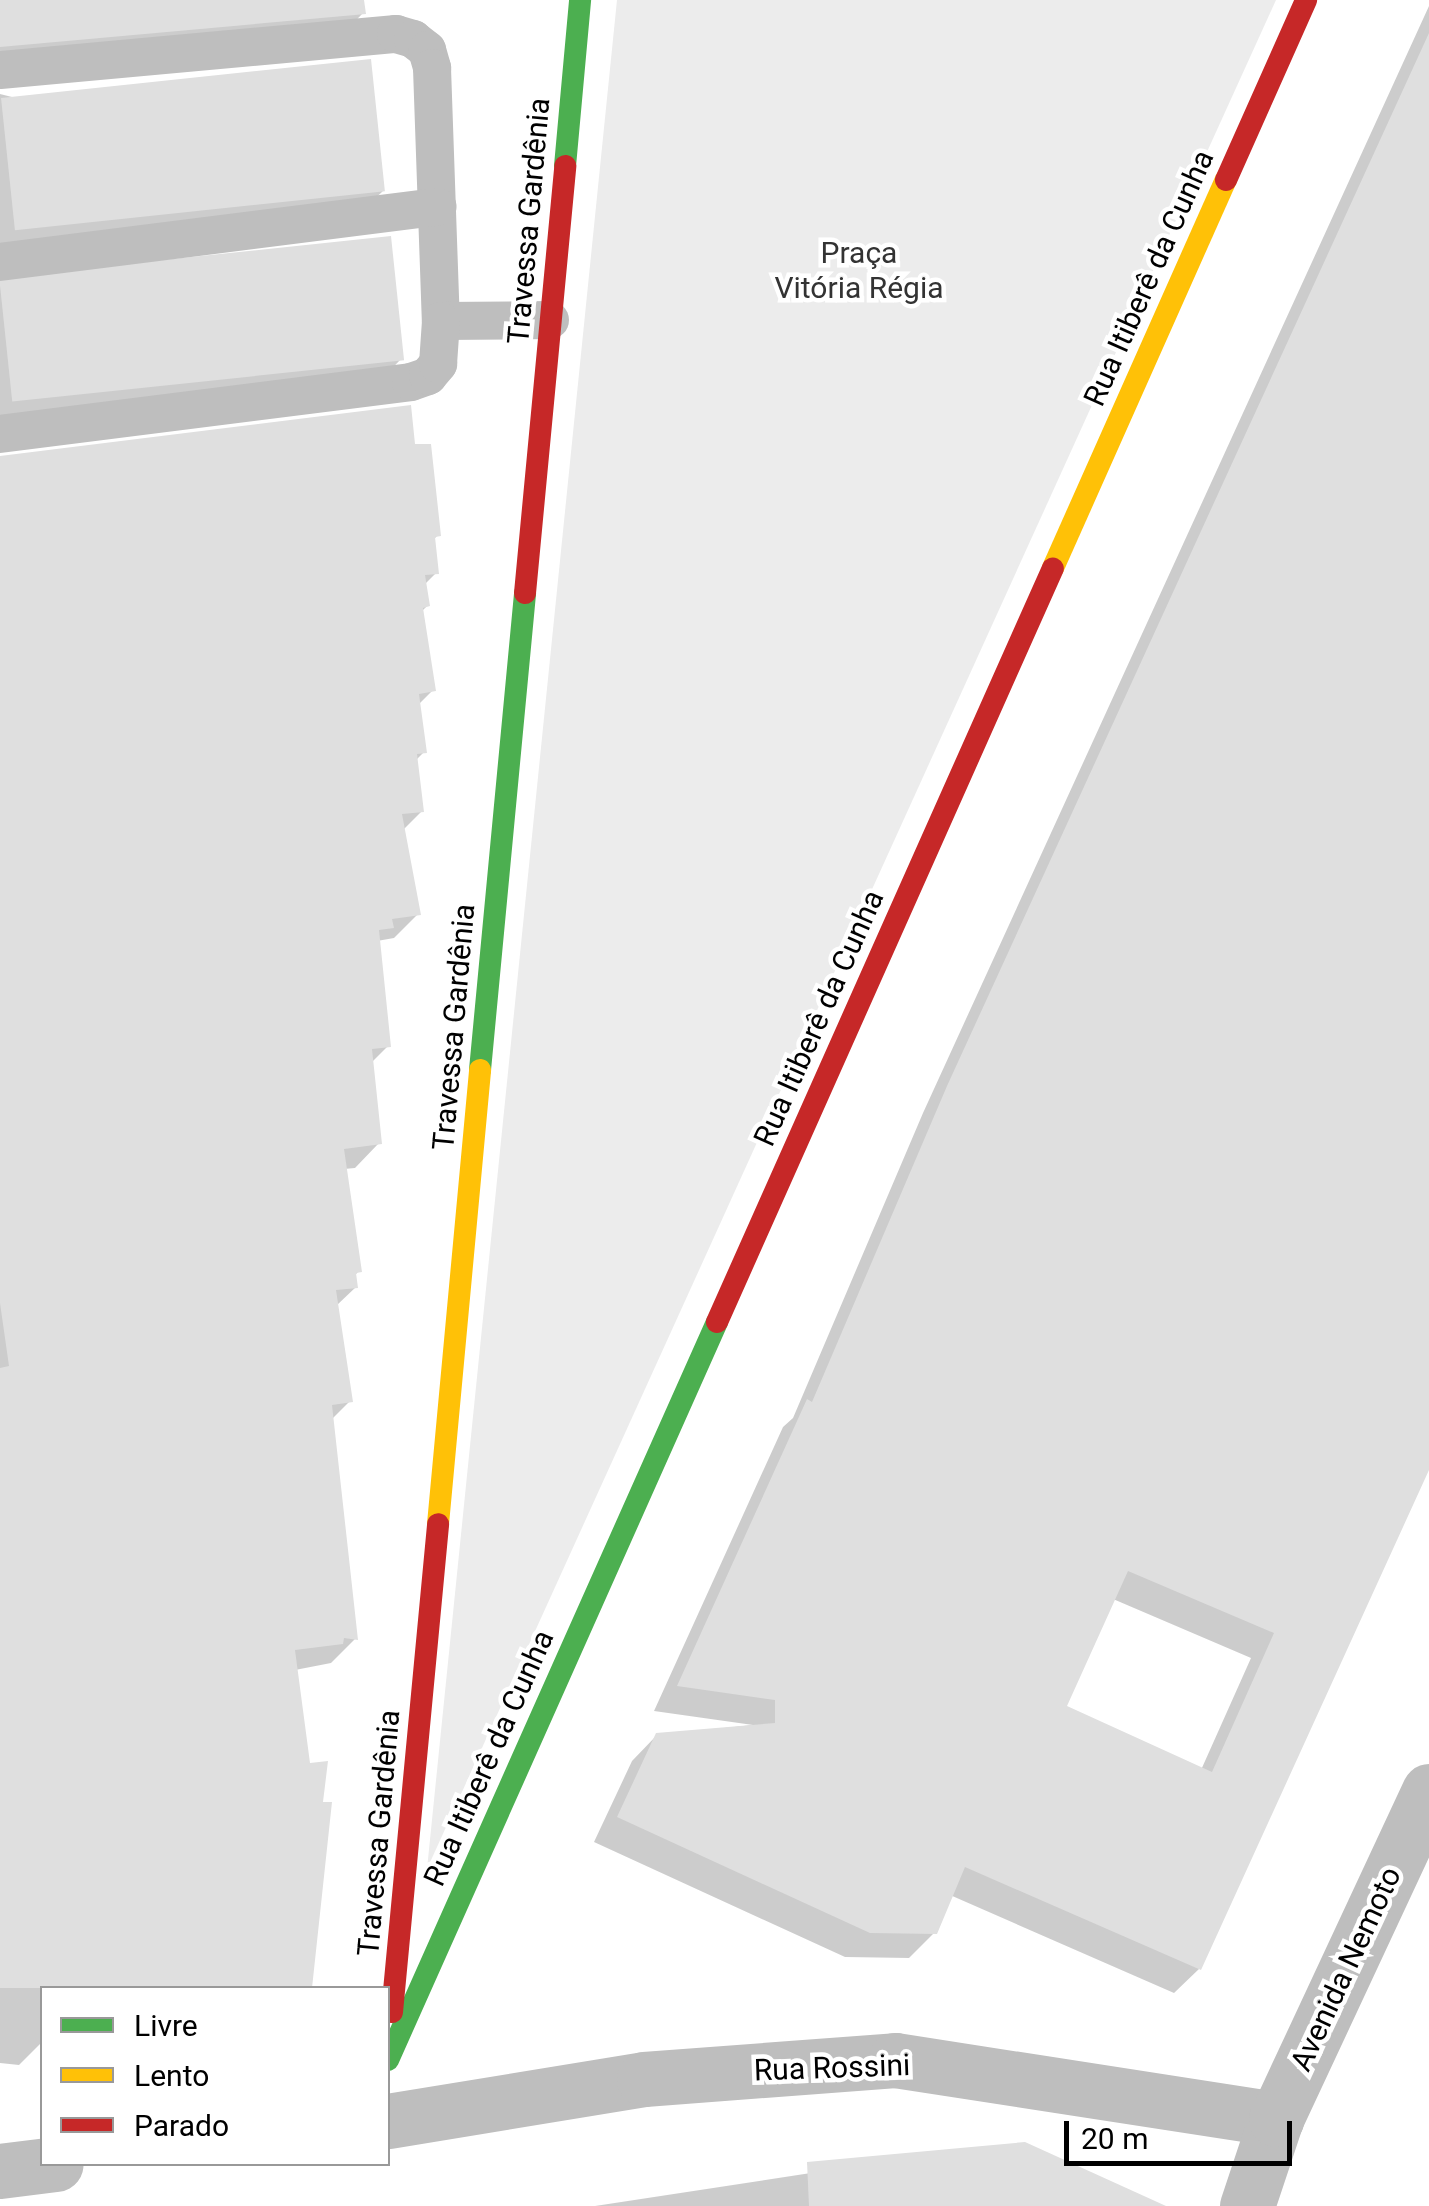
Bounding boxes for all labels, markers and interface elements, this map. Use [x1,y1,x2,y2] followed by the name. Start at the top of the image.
[500,96,558,346] street label: Travessa Gardênia
[1076,145,1222,411] street label: Rua Itiberê da Cunha
[774,235,944,306] park label: Praça Vitória Régia
[746,885,892,1151] street label: Rua Itiberê da Cunha
[425,902,483,1152] street label: Travessa Gardênia
[416,1625,562,1891] street label: Rua Itiberê da Cunha
[350,1708,408,1958] street label: Travessa Gardênia
[1283,1861,1409,2077] street label: Avenida Nemoto
[40,1986,390,2166] legend
[134,2008,198,2043] text: Livre
[753,2047,911,2089] street label: Rua Rossini
[134,2058,209,2093] text: Lento
[1069,2101,1296,2163] scale bar
[134,2108,229,2143] text: Parado
[1081,2121,1148,2156] text: 20 m

